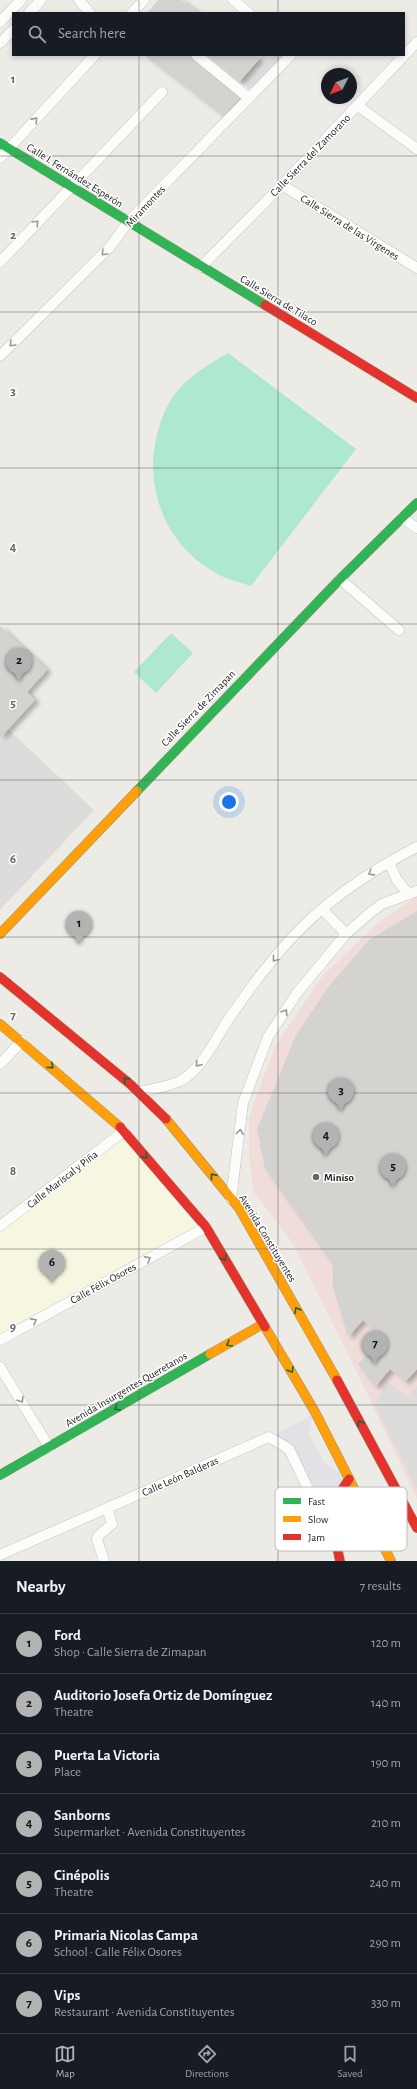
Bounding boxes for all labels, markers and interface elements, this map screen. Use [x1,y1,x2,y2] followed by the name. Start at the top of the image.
[12,12,405,56] search box
[26,23,48,45] icon: search
[58,26,126,41] text: Search here
[321,68,357,104] north arrow
[11,73,15,86] text: 1
[268,112,352,199] street label: Calle Sierra del Zamorano
[31,117,38,125] one-way arrow
[25,141,125,210] street label: Calle I. Fernández Esperón
[124,184,167,229] street label: Miramontes
[299,193,401,262] street label: Calle Sierra de las Vírgenes
[31,220,39,228] one-way arrow
[10,229,16,242] text: 2
[101,248,109,256] one-way arrow
[238,273,319,328] street label: Calle Sierra de Tilaco
[9,339,17,347] one-way arrow
[10,385,16,398] text: 3
[10,541,17,554] text: 4
[6,648,32,681] pin: 2
[159,668,237,749] street label: Calle Sierra de Zimapan
[10,697,16,710] text: 5
[219,792,239,812] your location
[10,853,16,866] text: 6
[368,868,375,876] one-way arrow
[66,911,92,944] pin: 1
[272,955,279,962] one-way arrow
[10,1009,16,1022] text: 7
[280,1009,288,1016] one-way arrow
[196,1060,203,1067] one-way arrow
[46,1062,54,1069] one-way arrow
[123,1078,130,1085] one-way arrow
[328,1078,354,1111] pin: 3
[313,1123,339,1156] pin: 4
[235,1129,244,1135] one-way arrow
[25,1148,100,1210] street label: Calle Mariscal y Piña
[141,1151,148,1158] one-way arrow
[380,1154,406,1187] pin: 5
[10,1165,16,1178] text: 8
[311,1172,321,1182] marker: Miniso
[324,1172,355,1183] place label: Miniso
[211,1173,218,1180] one-way arrow
[237,1193,298,1284] street label: Avenida Constituyentes
[39,1250,65,1283] pin: 6
[220,1254,227,1261] one-way arrow
[144,1256,152,1263] one-way arrow
[68,1261,138,1306] street label: Calle Félix Osores
[294,1306,301,1314] one-way arrow
[30,1318,37,1326] one-way arrow
[10,1321,16,1334] text: 9
[362,1331,388,1364] pin: 7
[226,1339,233,1346] one-way arrow
[63,1350,189,1429] street label: Avenida Insurgentes Queretanos
[286,1366,293,1373] one-way arrow
[16,1396,23,1403] one-way arrow
[113,1404,121,1411] one-way arrow
[357,1420,365,1427] one-way arrow
[140,1455,220,1498] street label: Calle León Balderas
[275,1487,407,1551] legend
[308,1496,326,1507] text: Fast
[308,1514,329,1525] text: Slow
[308,1532,325,1543] text: Jam
[16,1578,66,1595] text: Nearby
[360,1580,401,1593] text: 7 results
[54,1628,81,1643] text: Ford
[27,1637,31,1650] text: 1
[371,1637,401,1650] text: 120 m
[54,1646,207,1659] text: Shop · Calle Sierra de Zimapan
[54,1688,272,1703] text: Auditorio Josefa Ortiz de Domínguez
[26,1697,32,1710] text: 2
[371,1697,401,1710] text: 140 m
[54,1706,93,1719] text: Theatre
[54,1748,160,1763] text: Puerta La Victoria
[26,1757,32,1770] text: 3
[371,1757,401,1770] text: 190 m
[54,1766,81,1779] text: Place
[54,1808,110,1823] text: Sanborns
[26,1817,32,1830] text: 4
[371,1817,401,1830] text: 210 m
[54,1826,246,1839] text: Supermarket · Avenida Constituyentes
[54,1868,110,1883] text: Cinépolis
[26,1877,32,1890] text: 5
[369,1877,401,1890] text: 240 m
[54,1886,93,1899] text: Theatre
[54,1928,198,1943] text: Primaria Nicolas Campa
[26,1937,32,1950] text: 6
[370,1937,401,1950] text: 290 m
[54,1946,182,1959] text: School · Calle Félix Osores
[54,1988,80,2003] text: Vips
[26,1997,32,2010] text: 7
[371,1997,401,2010] text: 330 m
[54,2006,235,2019] text: Restaurant · Avenida Constituyentes
[54,2043,76,2080] tab: Map
[185,2043,229,2080] tab: Directions
[337,2043,363,2080] tab: Saved

